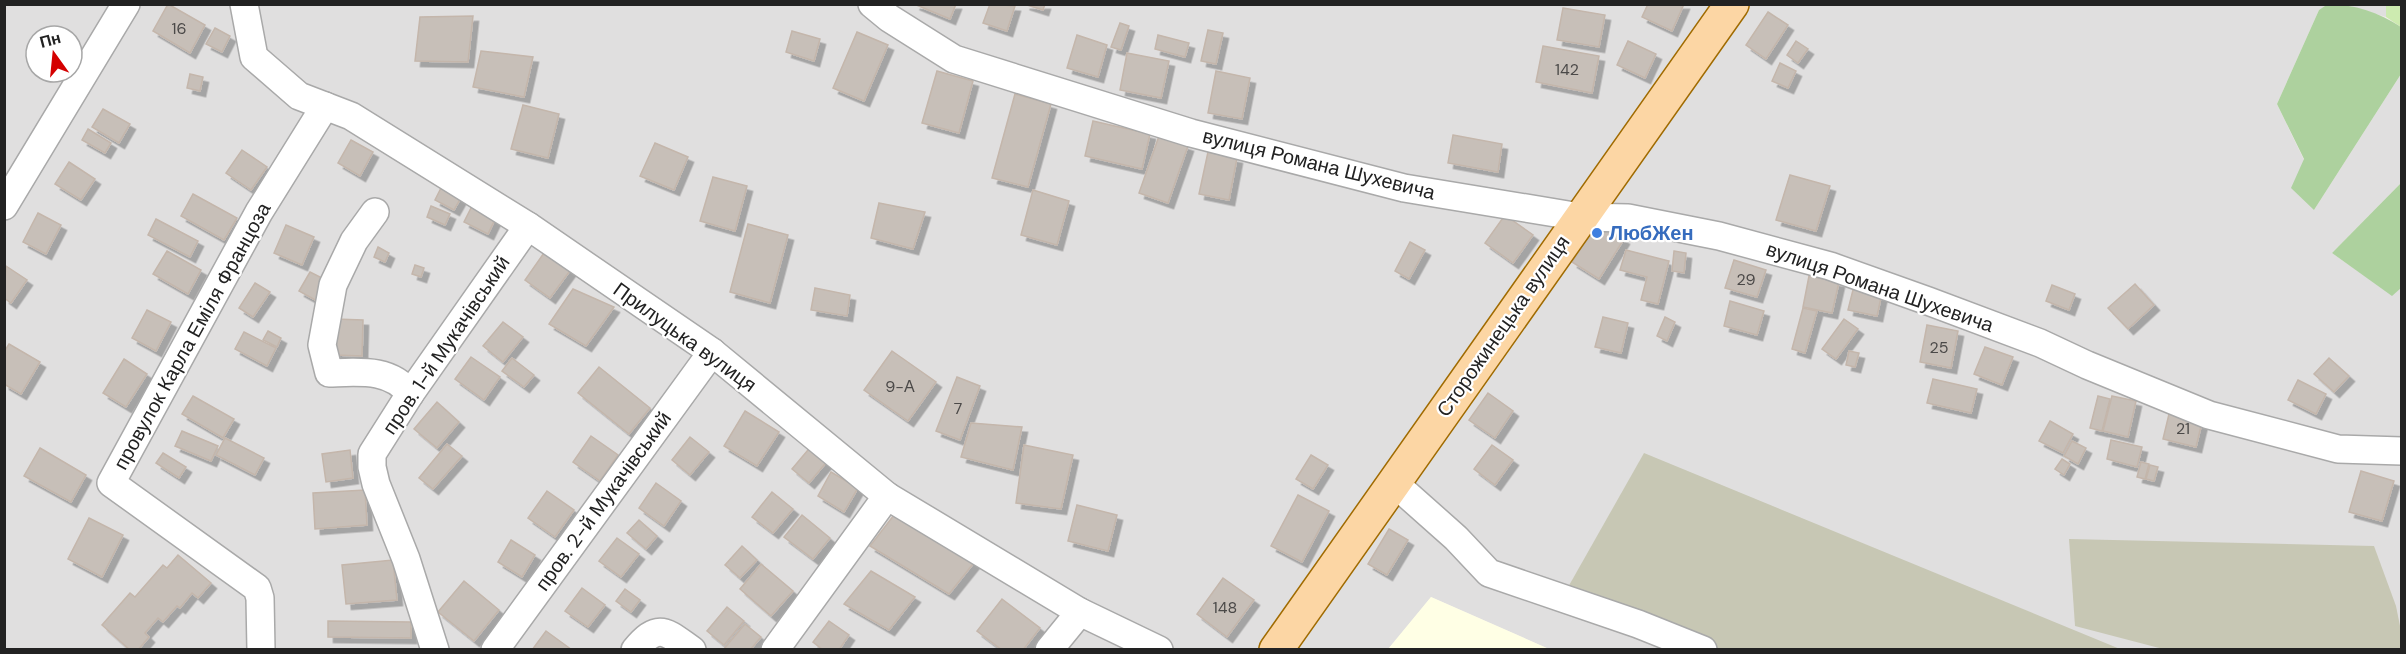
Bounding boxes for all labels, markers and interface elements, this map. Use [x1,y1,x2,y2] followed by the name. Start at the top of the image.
[171,18,187,39] house number: 16
[24,24,84,84] north arrow
[37,27,63,53] text: Пн
[1555,59,1579,80] house number: 142
[1200,123,1439,206] street label: вулиця Романа Шухевича
[108,197,277,474] street label: провулок Карла Еміля Францоза
[1609,220,1693,246] place label: ЛюбЖен
[1590,226,1604,240] marker: ЛюбЖен
[1431,230,1575,422] street label: Сторожинецька вулиця
[1763,236,1998,338] street label: вулиця Романа Шухевича
[376,251,516,439] street label: пров. 1-й Мукачівський
[1736,269,1756,290] house number: 29
[608,276,762,398] street label: Прилуцька вулиця
[1930,337,1948,358] house number: 25
[885,376,915,397] house number: 9-А
[954,398,962,419] house number: 7
[529,406,677,596] street label: пров. 2-й Мукачівський
[2176,418,2190,439] house number: 21
[1213,597,1237,618] house number: 148

